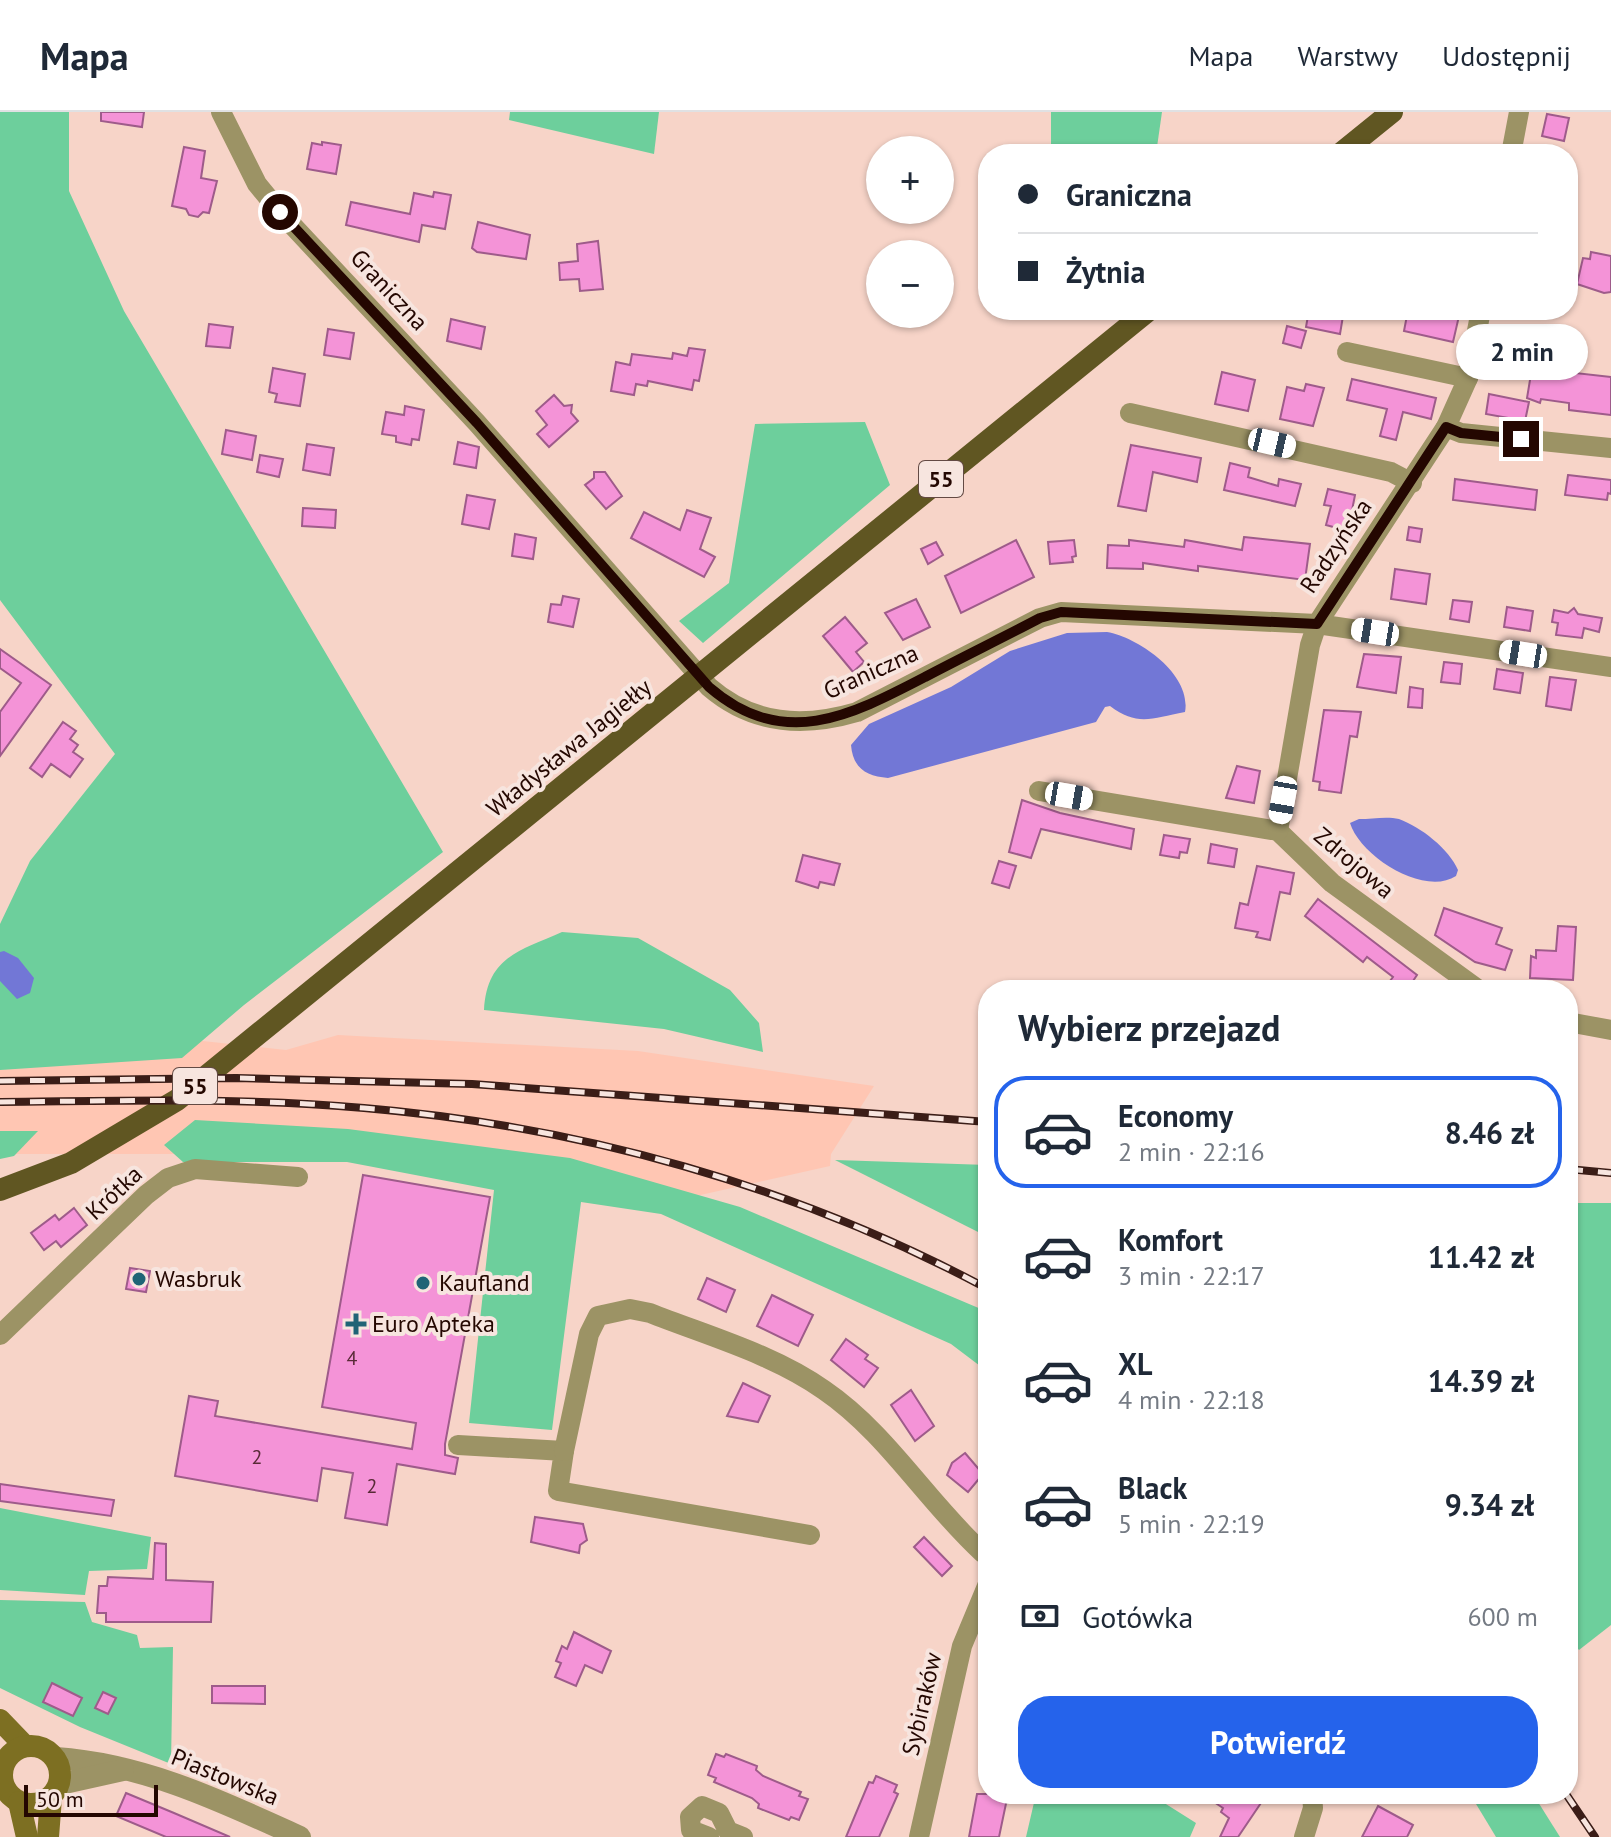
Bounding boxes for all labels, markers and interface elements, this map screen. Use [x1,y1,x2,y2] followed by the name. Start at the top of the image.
[40,31,129,80] text: Mapa
[1188,37,1254,74] text: Mapa
[1298,37,1398,74] text: Warstwy
[1442,37,1571,74] text: Udostępnij
[866,136,954,328] map controls
[866,136,954,224] button: +
[1066,175,1192,214] text: Graniczna
[262,194,298,230] route start
[866,240,954,328] button: −
[344,242,435,337] street label: Graniczna
[1066,252,1145,291] text: Żytnia
[1455,323,1587,379] callout: 2 min
[1490,335,1554,368] text: 2 min
[1503,421,1539,457] route end
[1246,426,1298,460] car
[919,461,963,497] road number: 55
[1293,493,1378,599] street label: Radzyńska
[1349,616,1401,648] car
[819,637,923,706] street label: Graniczna
[1497,638,1549,670] car
[480,672,657,824] street label: Władysława Jagiełły
[1267,774,1299,826] car
[1043,780,1095,812] car
[1308,820,1401,905] street label: Zdrojowa
[1018,1004,1280,1051] text: Wybierz przejazd
[173,1068,217,1104] road number: 55
[1022,1096,1094,1168] icon: car
[1118,1096,1233,1135] text: Economy
[1445,1113,1534,1152] text: 8.46 zł
[1118,1135,1265,1168] text: 2 min · 22:16
[79,1159,149,1227] street label: Krótka
[1022,1220,1094,1292] icon: car
[1118,1220,1223,1259] text: Komfort
[1428,1237,1534,1276] text: 11.42 zł
[1118,1259,1265,1292] text: 3 min · 22:17
[155,1263,242,1294] place label: Wasbruk
[439,1267,530,1298] place label: Kaufland
[130,1270,148,1288] marker: Wasbruk
[414,1274,432,1292] marker: Kaufland
[372,1308,495,1339] place label: Euro Apteka
[347,1315,365,1333] marker: Euro Apteka
[1022,1344,1094,1416] icon: car
[1118,1344,1152,1383] text: XL
[347,1345,358,1371] house number: 4
[1428,1361,1534,1400] text: 14.39 zł
[1118,1383,1265,1416] text: 4 min · 22:18
[252,1444,262,1470] house number: 2
[1022,1468,1094,1540] icon: car
[1118,1468,1187,1507] text: Black
[367,1473,377,1499] house number: 2
[1445,1485,1534,1524] text: 9.34 zł
[1118,1507,1265,1540] text: 5 min · 22:19
[1018,1594,1062,1638] icon: cash
[1082,1597,1193,1636] text: Gotówka
[1467,1600,1538,1633] text: 600 m
[895,1649,948,1758] street label: Sybiraków
[1018,1696,1538,1788] button: Potwierdź
[167,1741,284,1812] street label: Piastowska
[24,1781,158,1817] scale bar
[36,1785,84,1813] text: 50 m

